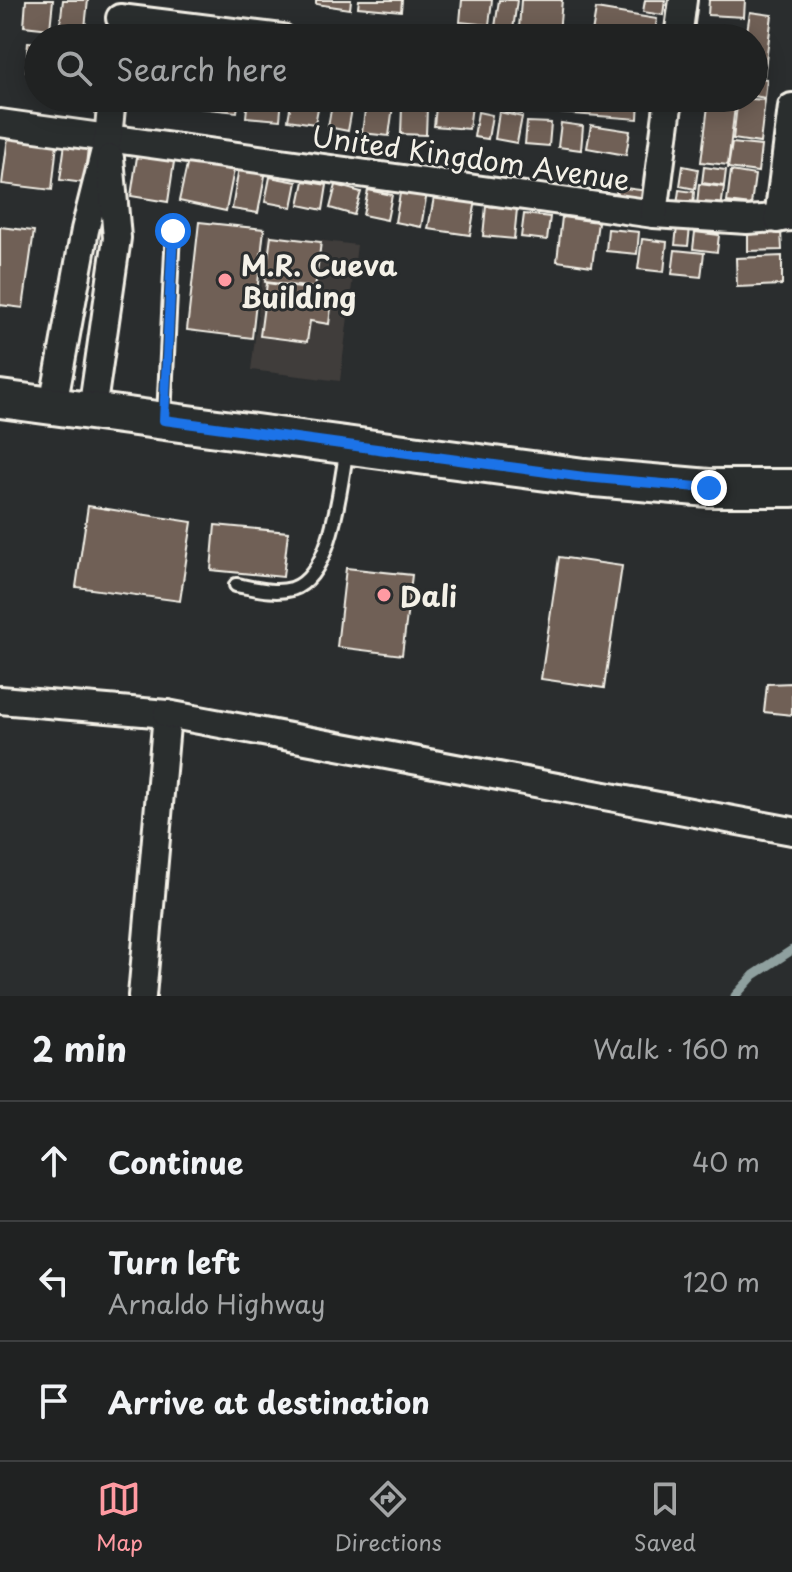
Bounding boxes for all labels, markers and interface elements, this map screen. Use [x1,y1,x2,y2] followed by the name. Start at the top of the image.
[24,24,768,112] search box
[52,46,96,90] icon: search
[116,46,288,91] text: Search here
[309,113,633,201] street label: United Kingdom Avenue
[155,213,191,249] route start
[241,243,397,318] place label: M.R. Cueva Building
[216,271,234,289] marker: M.R. Cueva Building
[691,470,727,506] route end
[400,574,457,617] place label: Dali
[375,586,393,604] marker: Dali
[32,1022,127,1074] text: 2 min
[593,1029,760,1068] text: Walk · 160 m
[32,1139,76,1183] icon: ahead
[108,1139,243,1184] text: Continue
[692,1142,760,1181] text: 40 m
[108,1239,240,1284] text: Turn left
[32,1259,76,1303] icon: left
[683,1262,760,1301] text: 120 m
[108,1284,325,1323] text: Arnaldo Highway
[32,1379,76,1423] icon: arrive
[108,1379,430,1424] text: Arrive at destination
[96,1477,143,1558] tab: Map
[335,1477,442,1558] tab: Directions
[634,1477,696,1558] tab: Saved

